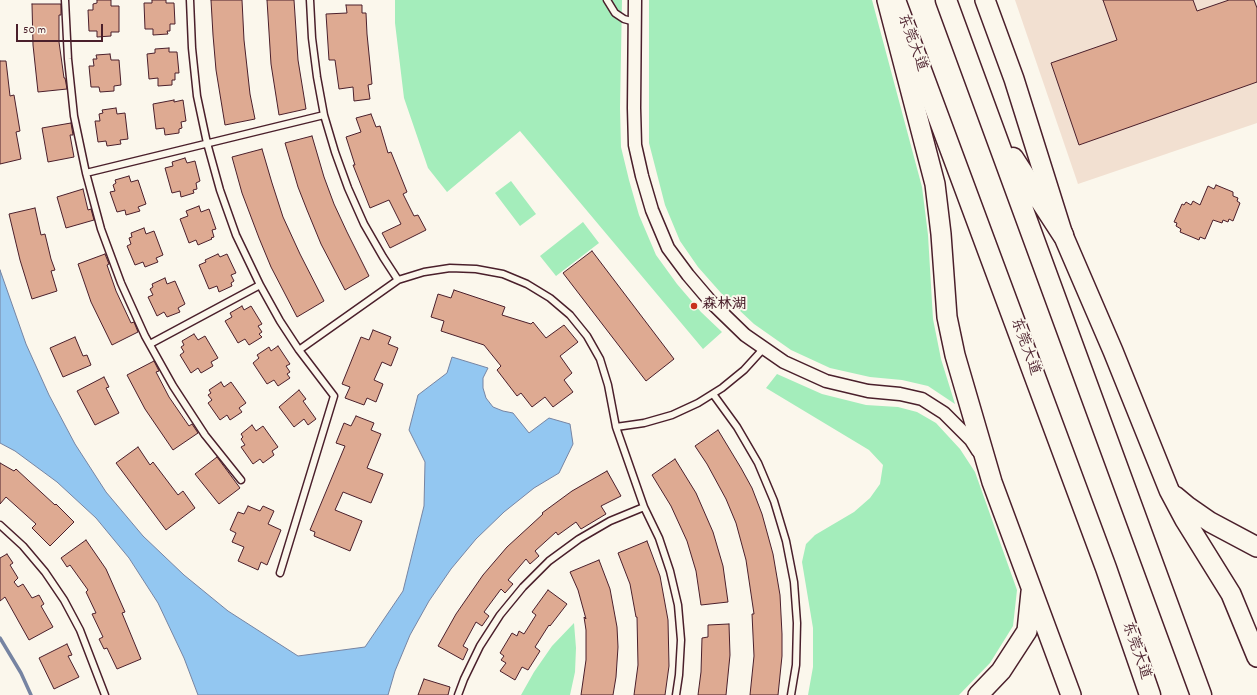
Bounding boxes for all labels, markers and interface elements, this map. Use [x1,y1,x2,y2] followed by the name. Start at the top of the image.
[892,12,930,74] street label: 东莞大道
[18,16,105,42] scale bar
[23,22,46,39] text: 50 m
[702,297,747,315] place label: 森林湖
[689,301,699,311] marker: 森林湖
[1005,316,1043,378] street label: 东莞大道
[1117,620,1153,682] street label: 东莞大道

